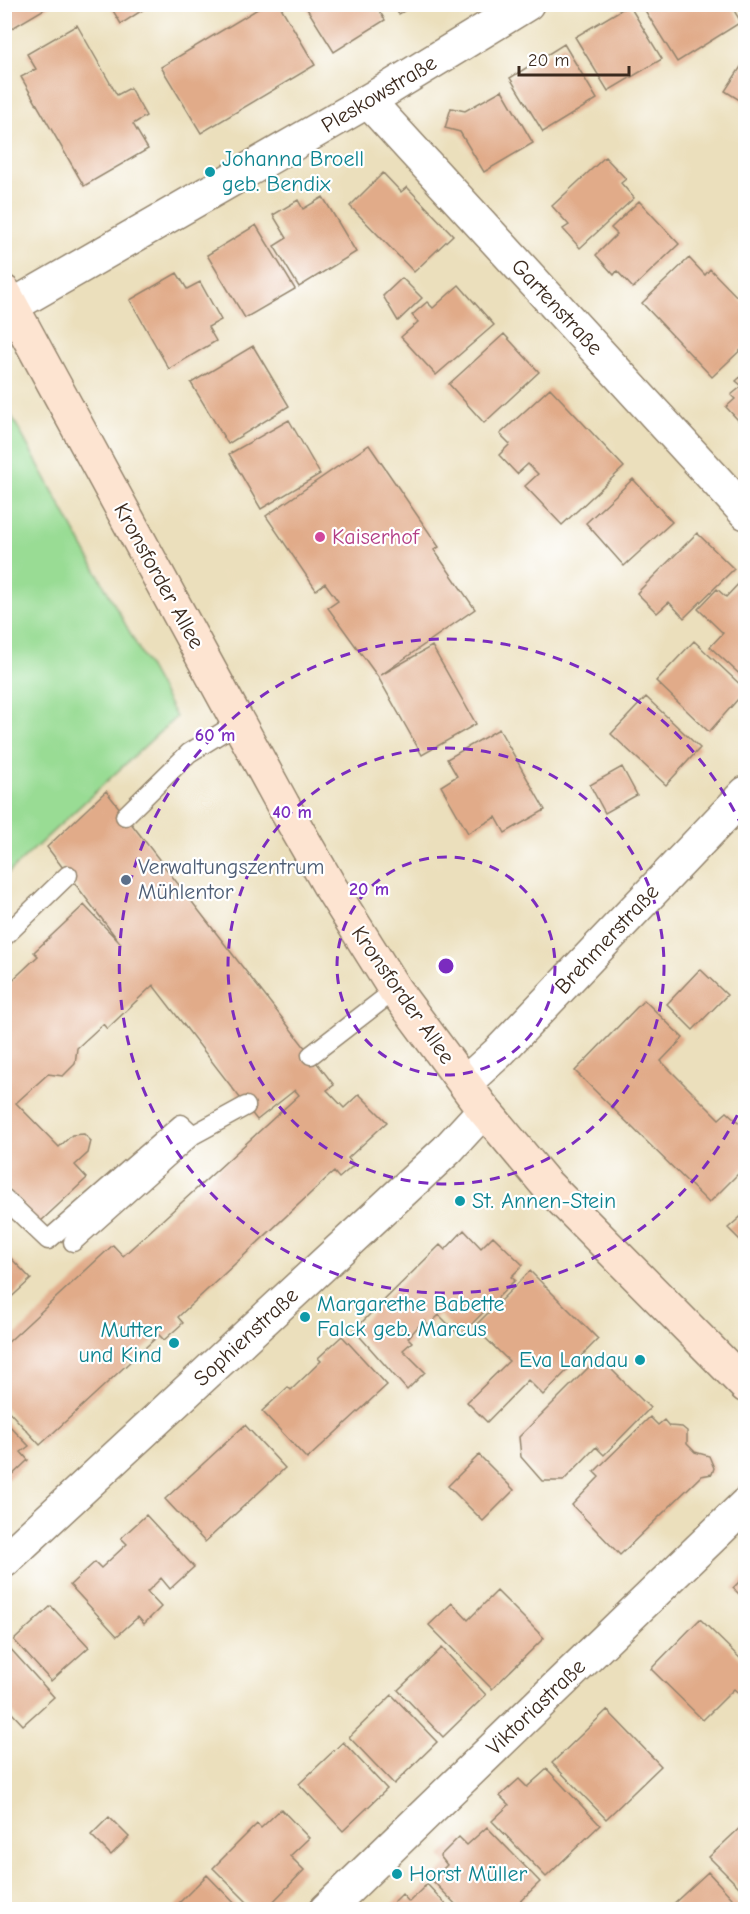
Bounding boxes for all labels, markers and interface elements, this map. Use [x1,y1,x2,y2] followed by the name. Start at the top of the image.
[519,39,628,77] scale bar
[317,49,441,139] street label: Pleskowstraße
[528,50,569,71] text: 20 m
[222,146,364,197] place label: Johanna Broell geb. Bendix
[203,165,217,179] marker: Johanna Broell geb. Bendix
[506,253,608,361] street label: Gartenstraße
[108,499,210,653] street label: Kronsforder Allee
[332,524,421,550] place label: Kaiserhof
[313,530,327,544] marker: Kaiserhof
[195,725,235,746] text: 60 m
[272,802,312,823] text: 40 m
[138,854,324,905] place label: Verwaltungszentrum Mühlentor
[119,873,133,887] marker: Verwaltungszentrum Mühlentor
[349,879,389,900] text: 20 m
[550,879,664,999] street label: Brehmerstraße
[346,921,460,1069] street label: Kronsforder Allee
[436,956,456,976] centre of rings
[472,1188,616,1214] place label: St. Annen-Stein
[453,1194,467,1208] marker: St. Annen-Stein
[188,1282,304,1392] street label: Sophienstraße
[317,1291,504,1342] place label: Margarethe Babette Falck geb. Marcus
[298,1310,312,1324] marker: Margarethe Babette Falck geb. Marcus
[78,1317,162,1368] place label: Mutter und Kind
[167,1336,181,1350] marker: Mutter und Kind
[519,1347,628,1373] place label: Eva Landau
[633,1353,647,1367] marker: Eva Landau
[481,1653,591,1761] street label: Viktoriastraße
[409,1861,527,1887] place label: Horst Müller
[390,1867,404,1881] marker: Horst Müller

